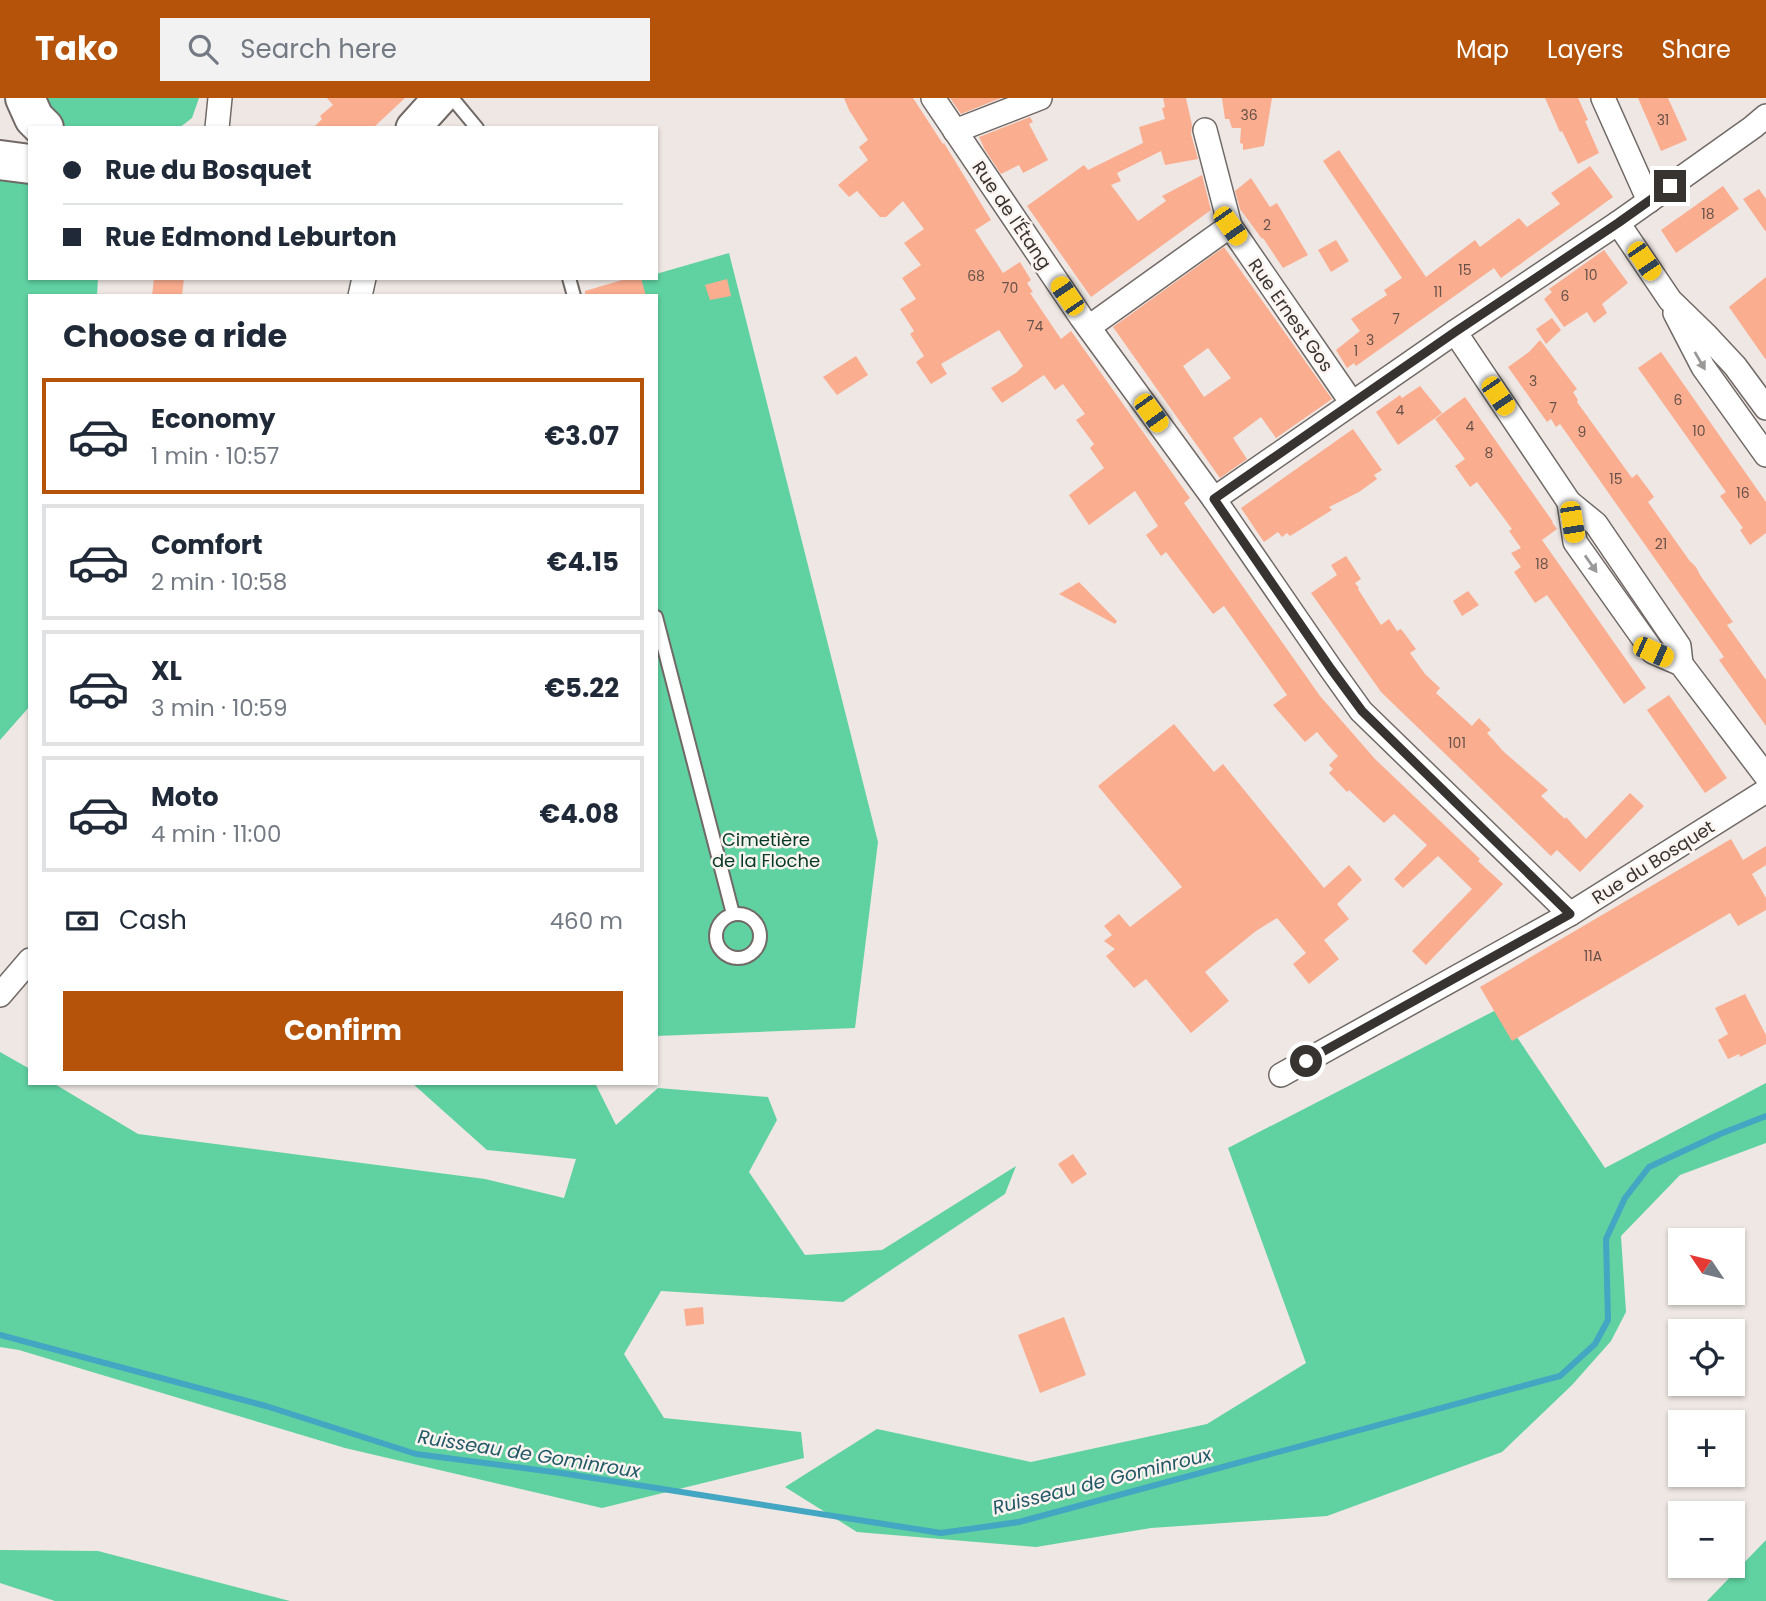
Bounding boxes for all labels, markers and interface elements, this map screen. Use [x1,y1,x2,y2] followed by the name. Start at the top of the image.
[160,18,650,81] search box
[35,25,118,72] text: Tako
[184,30,222,68] icon: search
[240,31,397,67] text: Search here
[1456,33,1509,66] text: Map
[1547,33,1623,66] text: Layers
[1661,33,1731,66] text: Share
[1240,105,1258,125] house number: 36
[1657,110,1669,130] house number: 31
[105,152,312,188] text: Rue du Bosquet
[967,156,1057,274] street label: Rue de l'Étang
[1654,170,1686,202] route end
[1210,203,1251,249] car
[1701,204,1715,224] house number: 18
[1263,215,1271,235] house number: 2
[105,219,397,255] text: Rue Edmond Leburton
[1624,238,1665,284] car
[1243,253,1339,377] street label: Rue Ernest Gos
[1458,260,1472,280] house number: 15
[1584,265,1598,285] house number: 10
[967,266,985,286] house number: 68
[1047,273,1088,319] car
[1002,278,1018,298] house number: 70
[1434,282,1442,302] house number: 11
[1561,286,1570,306] house number: 6
[1392,309,1400,329] house number: 7
[63,313,287,358] text: Choose a ride
[1027,316,1043,336] house number: 74
[1366,330,1374,350] house number: 3
[1354,341,1358,361] house number: 1
[1694,351,1706,371] one-way arrow
[1529,371,1537,391] house number: 3
[1478,373,1519,419] car
[1131,390,1172,436] car
[1674,390,1683,410] house number: 6
[1549,398,1557,418] house number: 7
[1396,400,1405,420] house number: 4
[151,401,275,437] text: Economy
[67,405,130,468] icon: car
[1466,416,1475,436] house number: 4
[544,418,619,454] text: €3.07
[1692,421,1706,441] house number: 10
[1578,422,1586,442] house number: 9
[151,440,279,472] text: 1 min · 10:57
[1485,443,1494,463] house number: 8
[1609,469,1623,489] house number: 15
[1736,483,1750,503] house number: 16
[1559,500,1586,544] car
[151,527,263,563] text: Comfort
[67,531,130,594] icon: car
[1655,534,1667,554] house number: 21
[547,544,619,580] text: €4.15
[1535,554,1549,574] house number: 18
[1584,555,1598,573] one-way arrow
[151,566,287,598] text: 2 min · 10:58
[1630,634,1677,670] car
[151,653,182,689] text: XL
[67,657,130,720] icon: car
[544,670,619,706] text: €5.22
[151,692,288,724] text: 3 min · 10:59
[1448,733,1466,753] house number: 101
[151,779,219,815] text: Moto
[67,783,130,846] icon: car
[540,796,619,832] text: €4.08
[1587,814,1719,910] street label: Rue du Bosquet
[151,818,281,850] text: 4 min · 11:00
[712,827,820,873] park label: Cimetière de la Floche
[63,902,101,940] icon: cash
[119,902,187,938] text: Cash
[550,905,623,937] text: 460 m
[1584,946,1602,966] house number: 11A
[63,991,623,1071] button: Confirm
[1290,1045,1322,1077] route start
[1668,1228,1745,1306] north arrow
[1668,1228,1745,1578] map controls
[1668,1319,1745,1396] button: locate
[1668,1410,1745,1487] button: +
[416,1423,643,1485] water label: Ruisseau de Gominroux
[990,1440,1215,1521] water label: Ruisseau de Gominroux
[1668,1501,1745,1578] button: −

